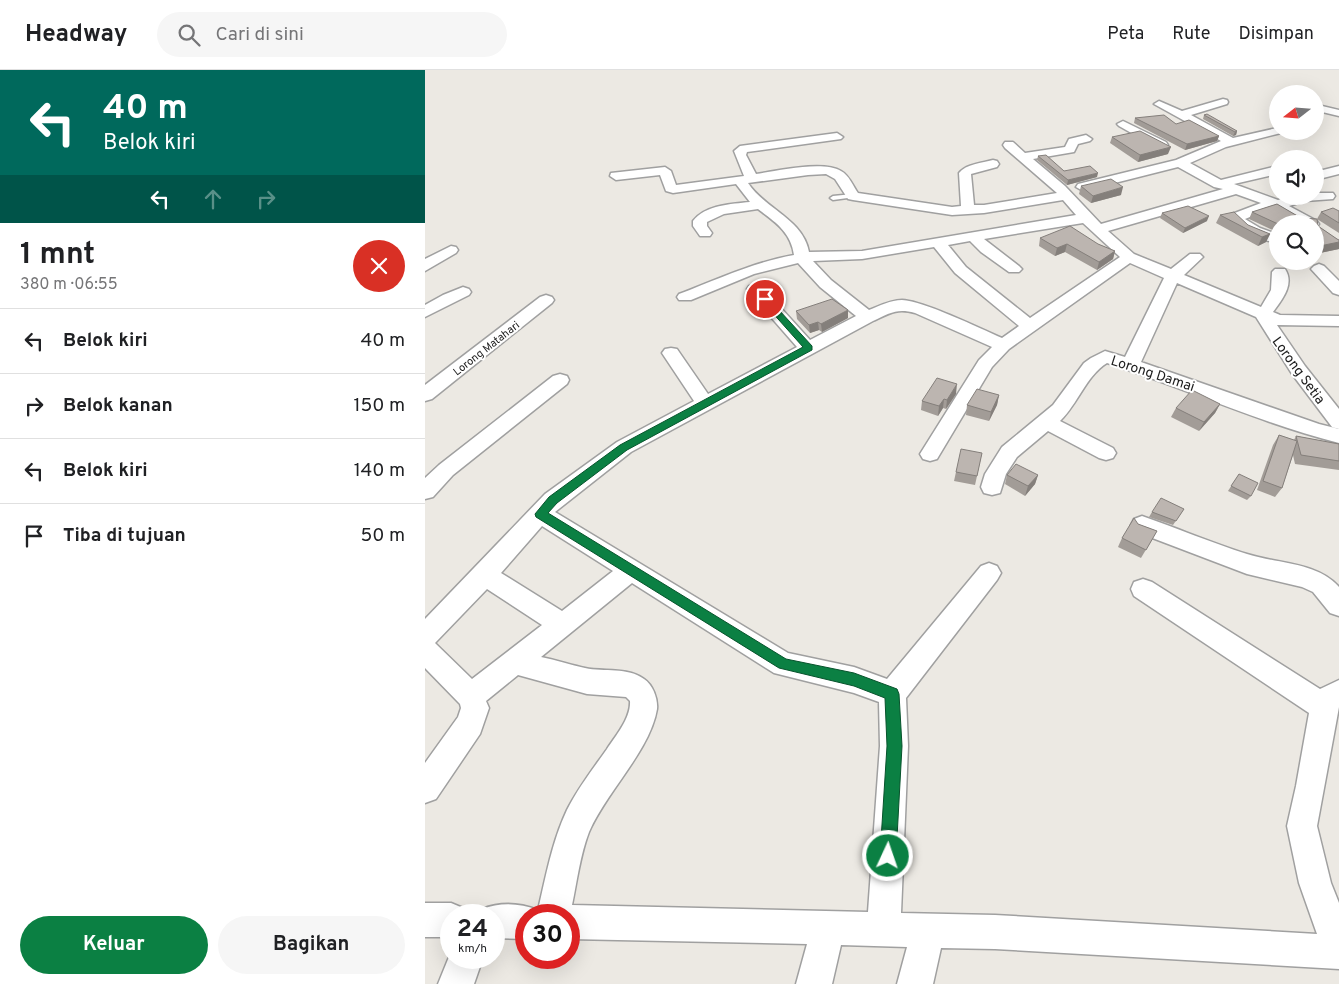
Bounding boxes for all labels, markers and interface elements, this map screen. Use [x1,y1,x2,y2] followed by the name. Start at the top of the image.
[157,12,507,57] search box
[25,20,127,50] text: Headway
[175,21,203,49] icon: search
[215,23,304,47] text: Cari di sini
[1107,23,1144,46] text: Peta
[1172,23,1210,46] text: Rute
[1238,23,1314,46] text: Disimpan
[1269,85,1324,140] north arrow
[1269,85,1324,270] map controls
[103,87,188,131] text: 40 m
[20,90,85,155] icon: left
[103,130,196,157] text: Belok kiri
[1269,150,1324,205] button: sound
[146,185,174,213] icon: left
[199,185,227,213] icon: ahead
[252,185,280,213] icon: right
[1269,215,1324,270] button: search
[20,237,95,274] text: 1 mnt
[353,240,405,292] button: close
[20,275,118,295] text: 380 m · 06:55
[744,278,786,320] pin
[751,285,779,313] icon: arrive
[451,318,523,379] street label: Lorong Matahari
[20,327,48,355] icon: left
[63,329,148,353] text: Belok kiri
[360,329,405,353] text: 40 m
[1268,334,1328,408] street label: Lorong Setia
[1108,353,1197,396] street label: Lorong Damai
[20,392,48,420] icon: right
[63,394,173,418] text: Belok kanan
[353,394,405,418] text: 150 m
[20,457,48,485] icon: left
[63,459,148,483] text: Belok kiri
[354,459,405,483] text: 140 m
[20,522,48,550] icon: arrive
[63,524,186,548] text: Tiba di tujuan
[360,524,405,548] text: 50 m
[861,829,913,881] position arrow
[515,904,580,969] speed limit sign: 30
[457,914,488,946] text: 24
[20,916,208,974] button: Keluar
[218,916,405,974] button: Bagikan
[458,941,487,957] text: km/h

